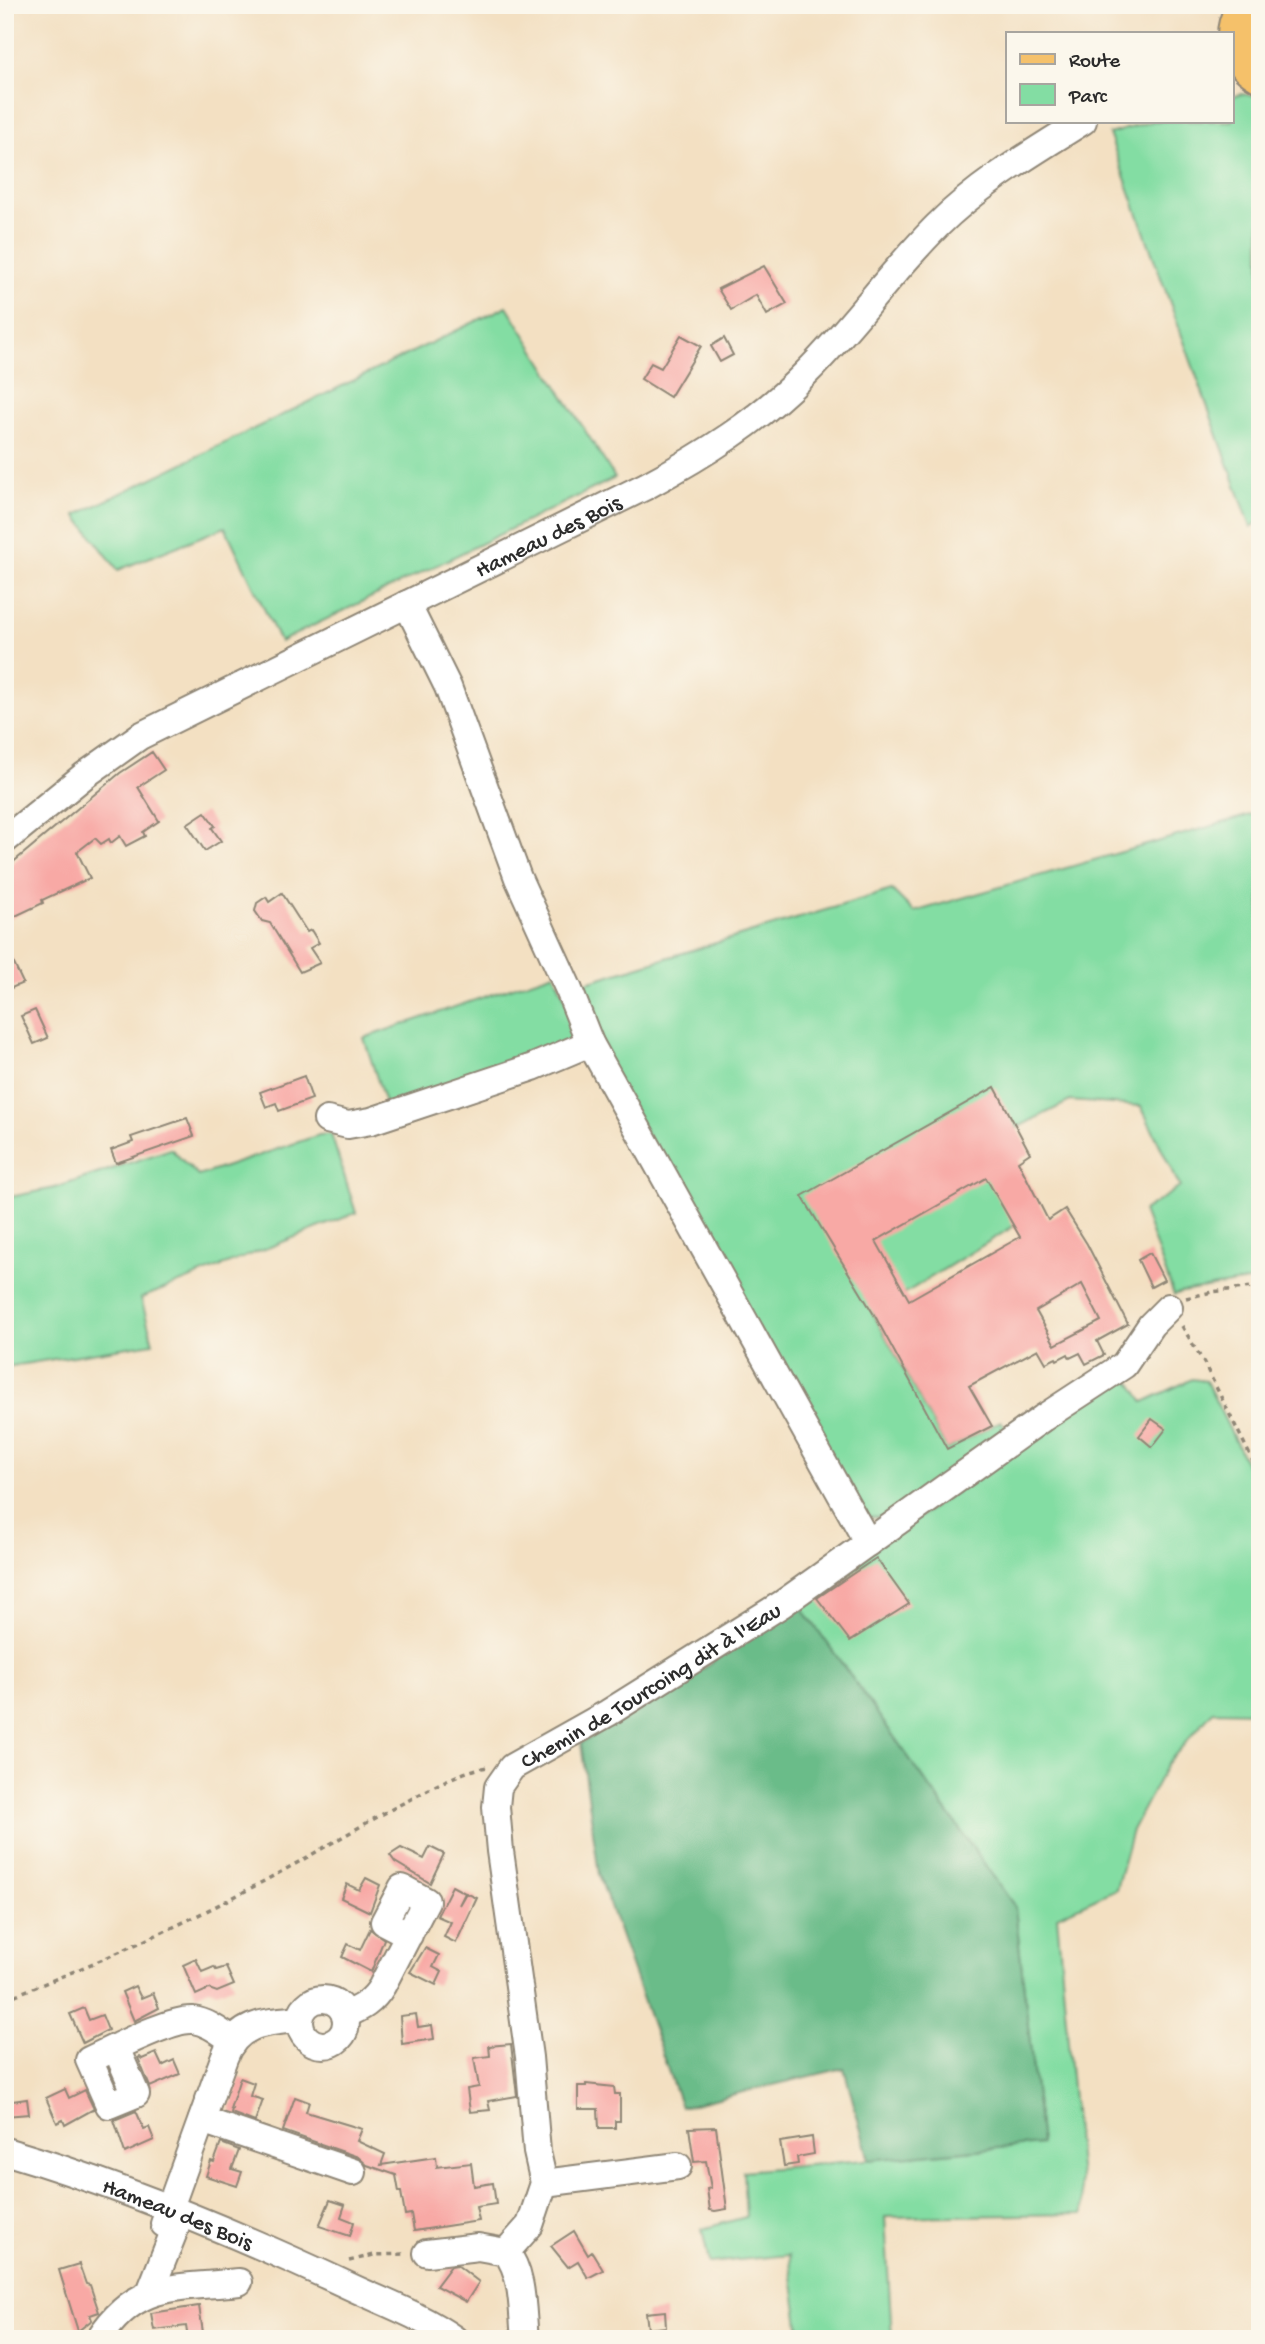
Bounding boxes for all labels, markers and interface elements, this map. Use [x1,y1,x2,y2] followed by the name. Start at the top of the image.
[1006,32,1234,122] legend
[1069,50,1121,75] text: Route
[1068,86,1108,111] text: Parc
[471,490,627,585] street label: Hameau des Bois
[517,1598,787,1776] street label: Chemin de Tourcoing dit à l'Eau
[98,2174,257,2258] street label: Hameau des Bois

